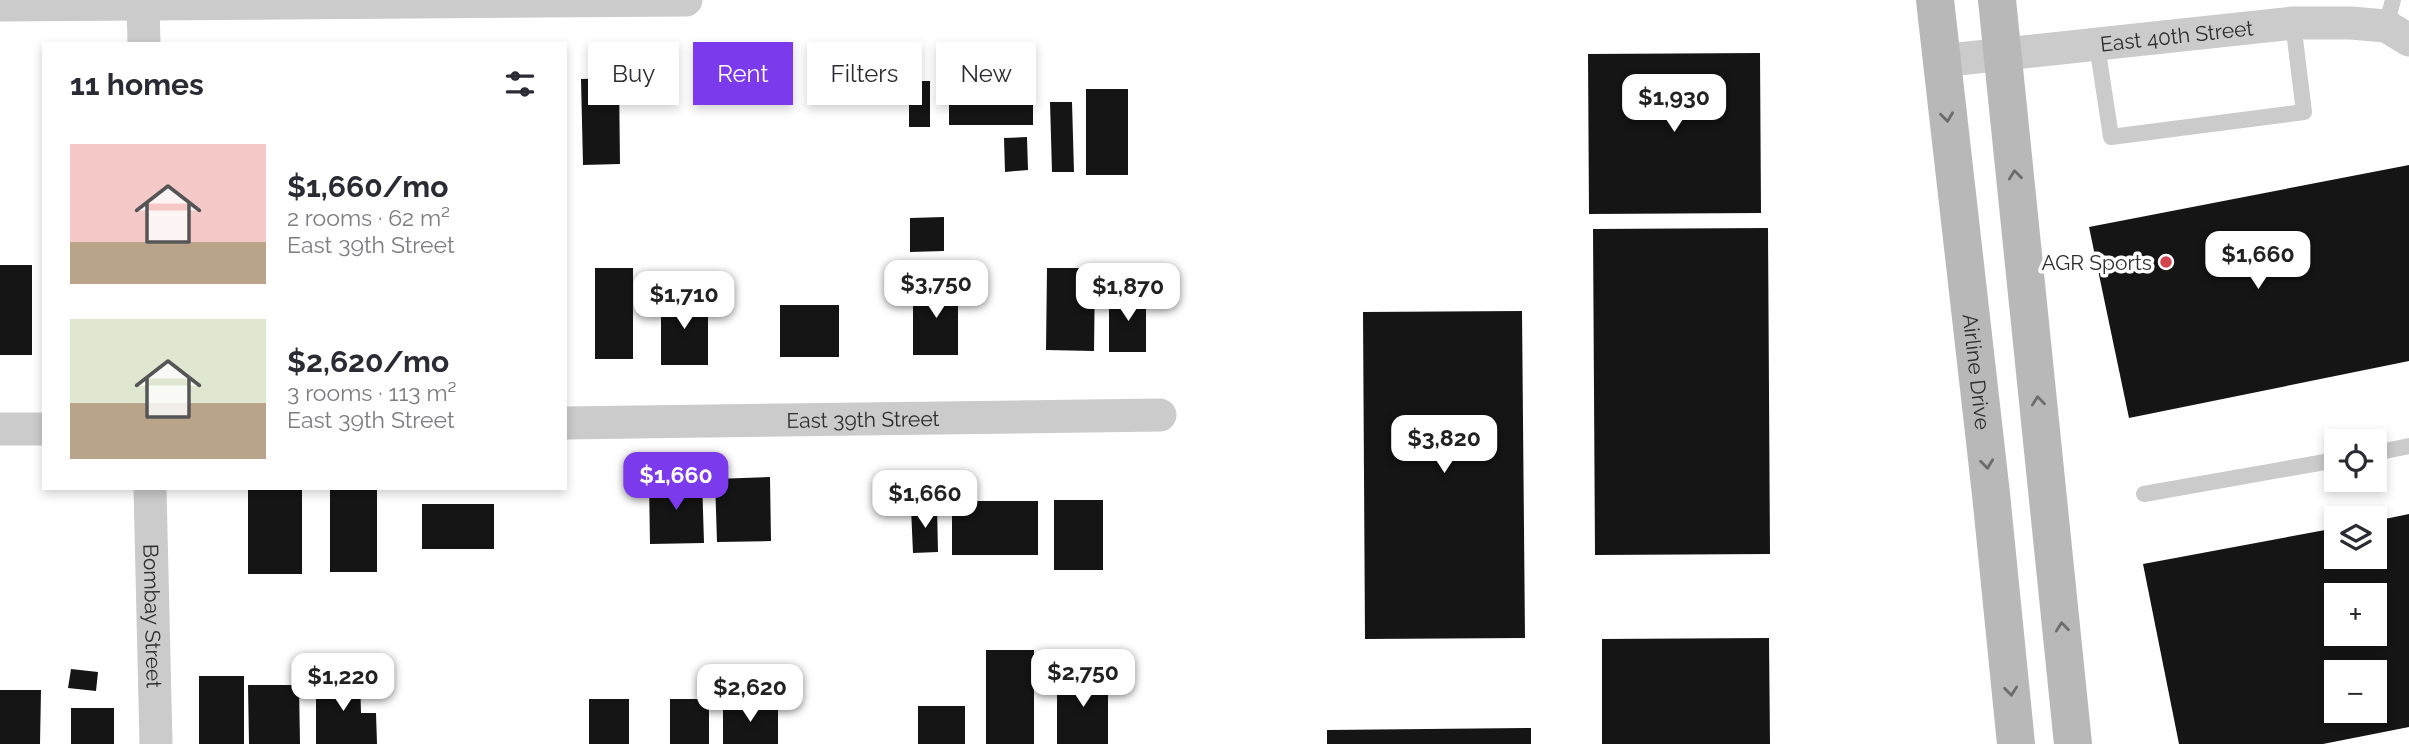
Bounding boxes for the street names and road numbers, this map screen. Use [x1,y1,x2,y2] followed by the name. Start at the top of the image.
[2099,15,2255,56] street label: East 40th Street
[1958,312,1996,431] street label: Airline Drive
[786,405,940,433] street label: East 39th Street
[139,544,167,688] street label: Bombay Street

